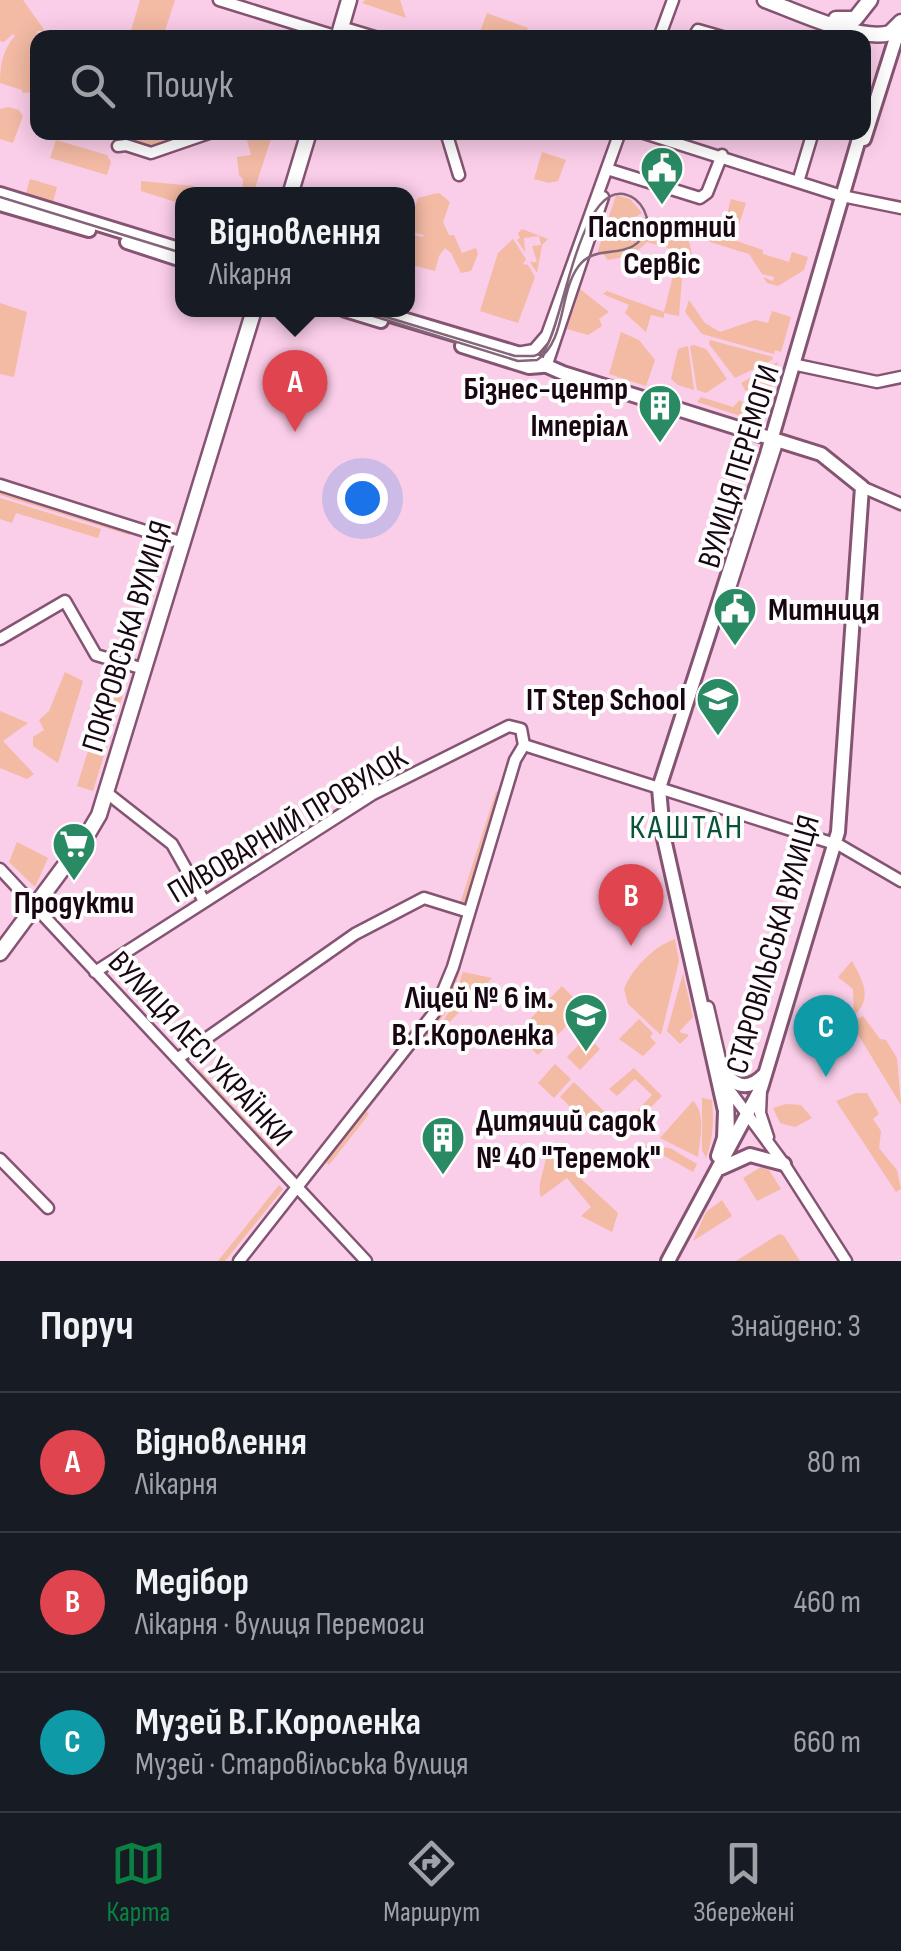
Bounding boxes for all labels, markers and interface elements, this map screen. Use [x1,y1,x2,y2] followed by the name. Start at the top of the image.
[30,30,871,140] search box
[65,58,120,113] icon: search
[145,63,233,108] text: Пошук
[639,145,685,206] public building icon: Паспортний Сервіс
[175,187,415,317] popup
[588,208,736,284] place label: Паспортний Сервіс
[209,210,381,255] text: Відновлення
[209,255,292,294] text: Лікарня
[262,350,328,432] pin: A
[690,360,789,573] street label: ВУЛИЦЯ ПЕРЕМОГИ
[463,370,628,446] place label: Бізнес-центр Імперіал
[637,383,683,444] building icon: Бізнес-центр Імперіал
[337,473,388,524] your location
[74,516,181,757] street label: ПОКРОВСЬКА ВУЛИЦЯ
[712,586,758,647] public building icon: Митниця
[768,591,880,630] place label: Митниця
[695,676,741,737] school or university icon: IT Step School
[526,681,686,720] place label: IT Step School
[161,738,415,912] street label: ПИВОВАРНИЙ ПРОВУЛОК
[629,806,745,849] district label: КАШТАН
[718,811,829,1078] street label: СТАРОВІЛЬСЬКА ВУЛИЦЯ
[51,821,97,882] supermarket icon: Продукти
[598,864,664,946] pin: B
[14,884,134,923] place label: Продукти
[100,943,300,1155] street label: ВУЛИЦЯ ЛЕСІ УКРАЇНКИ
[391,979,554,1055] place label: Ліцей № 6 ім. В.Г.Короленка
[563,992,609,1053] school or university icon: Ліцей № 6 ім. В.Г.Короленка
[794,994,858,1077] pin: C
[476,1102,661,1178] place label: Дитячий садок № 40 "Теремок"
[420,1115,466,1176] building icon: Дитячий садок № 40 "Теремок"
[40,1301,134,1352] text: Поруч
[731,1307,861,1346] text: Знайдено: 3
[135,1420,307,1465] text: Відновлення
[65,1443,80,1482] text: A
[807,1443,861,1482] text: 80 m
[135,1465,218,1504] text: Лікарня
[135,1560,249,1605] text: Медібор
[65,1583,80,1622] text: B
[794,1583,861,1622] text: 460 m
[135,1605,425,1644] text: Лікарня · вулиця Перемоги
[135,1700,421,1745] text: Музей В.Г.Короленка
[64,1723,81,1762] text: C
[793,1723,861,1762] text: 660 m
[135,1745,469,1784] text: Музей · Старовільська вулиця
[107,1836,170,1929] tab: Карта
[383,1836,480,1929] tab: Маршрут
[693,1836,794,1929] tab: Збережені

